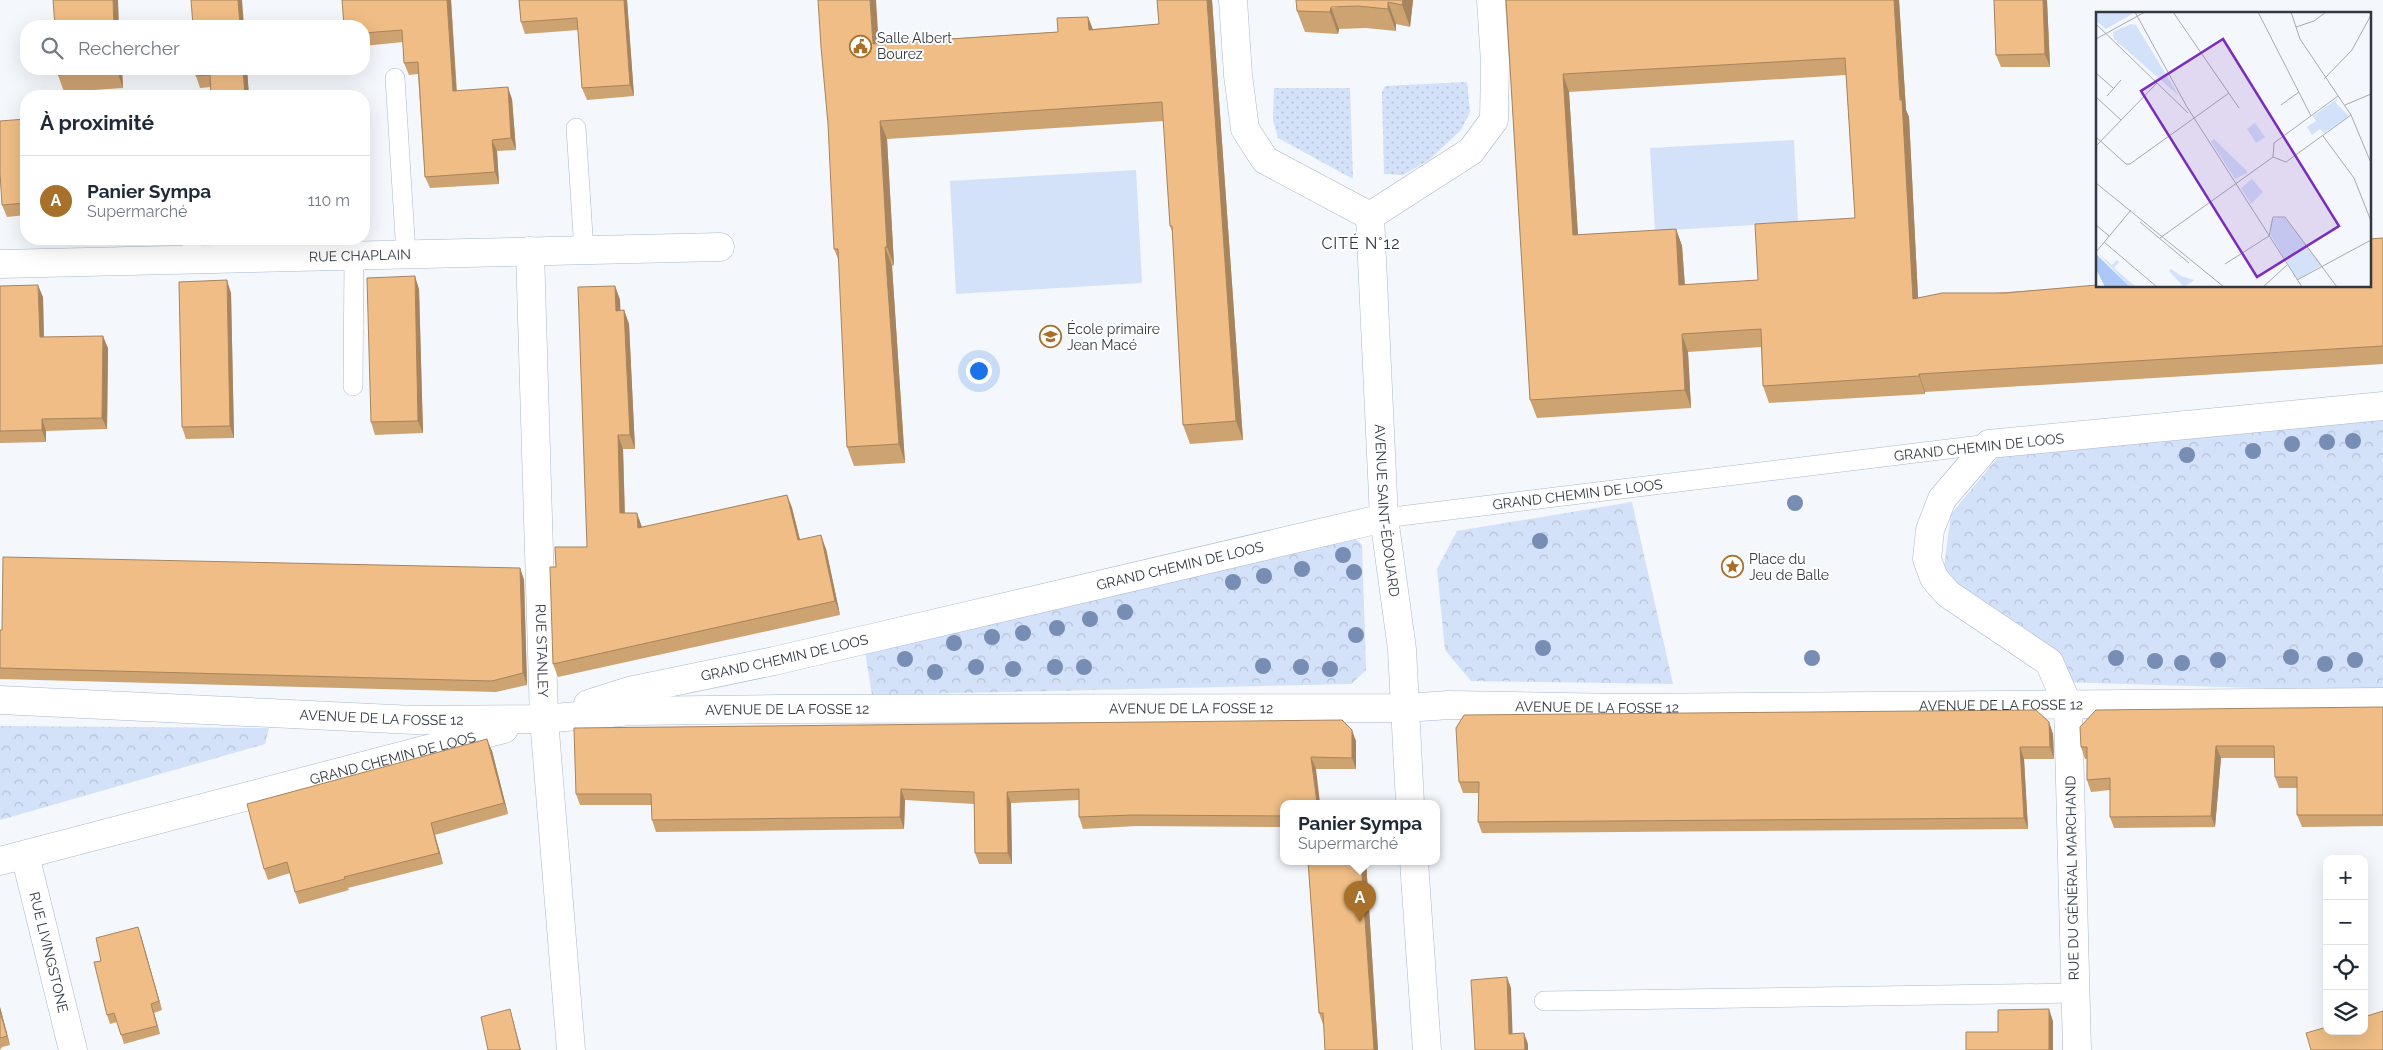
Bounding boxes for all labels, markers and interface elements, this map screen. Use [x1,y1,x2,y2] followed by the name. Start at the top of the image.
[2096,12,2370,288] inset map
[20,20,370,75] search box
[877,30,952,62] place label: Salle Albert Bourez
[38,34,66,62] icon: search
[849,34,873,58] public building icon: Salle Albert Bourez
[78,37,180,59] text: Rechercher
[40,110,154,135] text: À proximité
[87,180,211,202] text: Panier Sympa
[51,191,61,210] text: A
[308,191,350,210] text: 110 m
[87,202,187,221] text: Supermarché
[1321,233,1401,253] district label: CITÉ N°12
[309,246,411,265] street label: RUE CHAPLAIN
[1067,320,1160,353] place label: École primaire Jean Macé
[1039,325,1063,349] school or university icon: École primaire Jean Macé
[966,358,992,384] your location
[1372,424,1403,598] street label: AVENUE SAINT-ÉDOUARD
[1893,430,2065,464] street label: GRAND CHEMIN DE LOOS
[1492,476,1664,513] street label: GRAND CHEMIN DE LOOS
[1095,538,1266,593] street label: GRAND CHEMIN DE LOOS
[1749,551,1829,583] place label: Place du Jeu de Balle
[1721,555,1745,579] place icon: Place du Jeu de Balle
[533,604,551,698] street label: RUE STANLEY
[699,631,870,684] street label: GRAND CHEMIN DE LOOS
[1919,696,2083,714] street label: AVENUE DE LA FOSSE 12
[1515,698,1679,716] street label: AVENUE DE LA FOSSE 12
[1109,700,1273,716] street label: AVENUE DE LA FOSSE 12
[705,701,869,718] street label: AVENUE DE LA FOSSE 12
[299,706,464,728] street label: AVENUE DE LA FOSSE 12
[308,729,478,788] street label: GRAND CHEMIN DE LOOS
[2061,775,2082,981] street label: RUE DU GÉNÉRAL MARCHAND
[1280,800,1440,865] popup
[1298,812,1422,834] text: Panier Sympa
[1298,834,1398,853] text: Supermarché
[2323,855,2368,1035] map controls
[2323,855,2368,900] button: +
[1344,881,1376,922] pin: A
[26,890,71,1014] street label: RUE LIVINGSTONE
[2323,900,2368,945] button: −
[2323,945,2368,990] button: locate
[2323,990,2368,1035] button: layers

